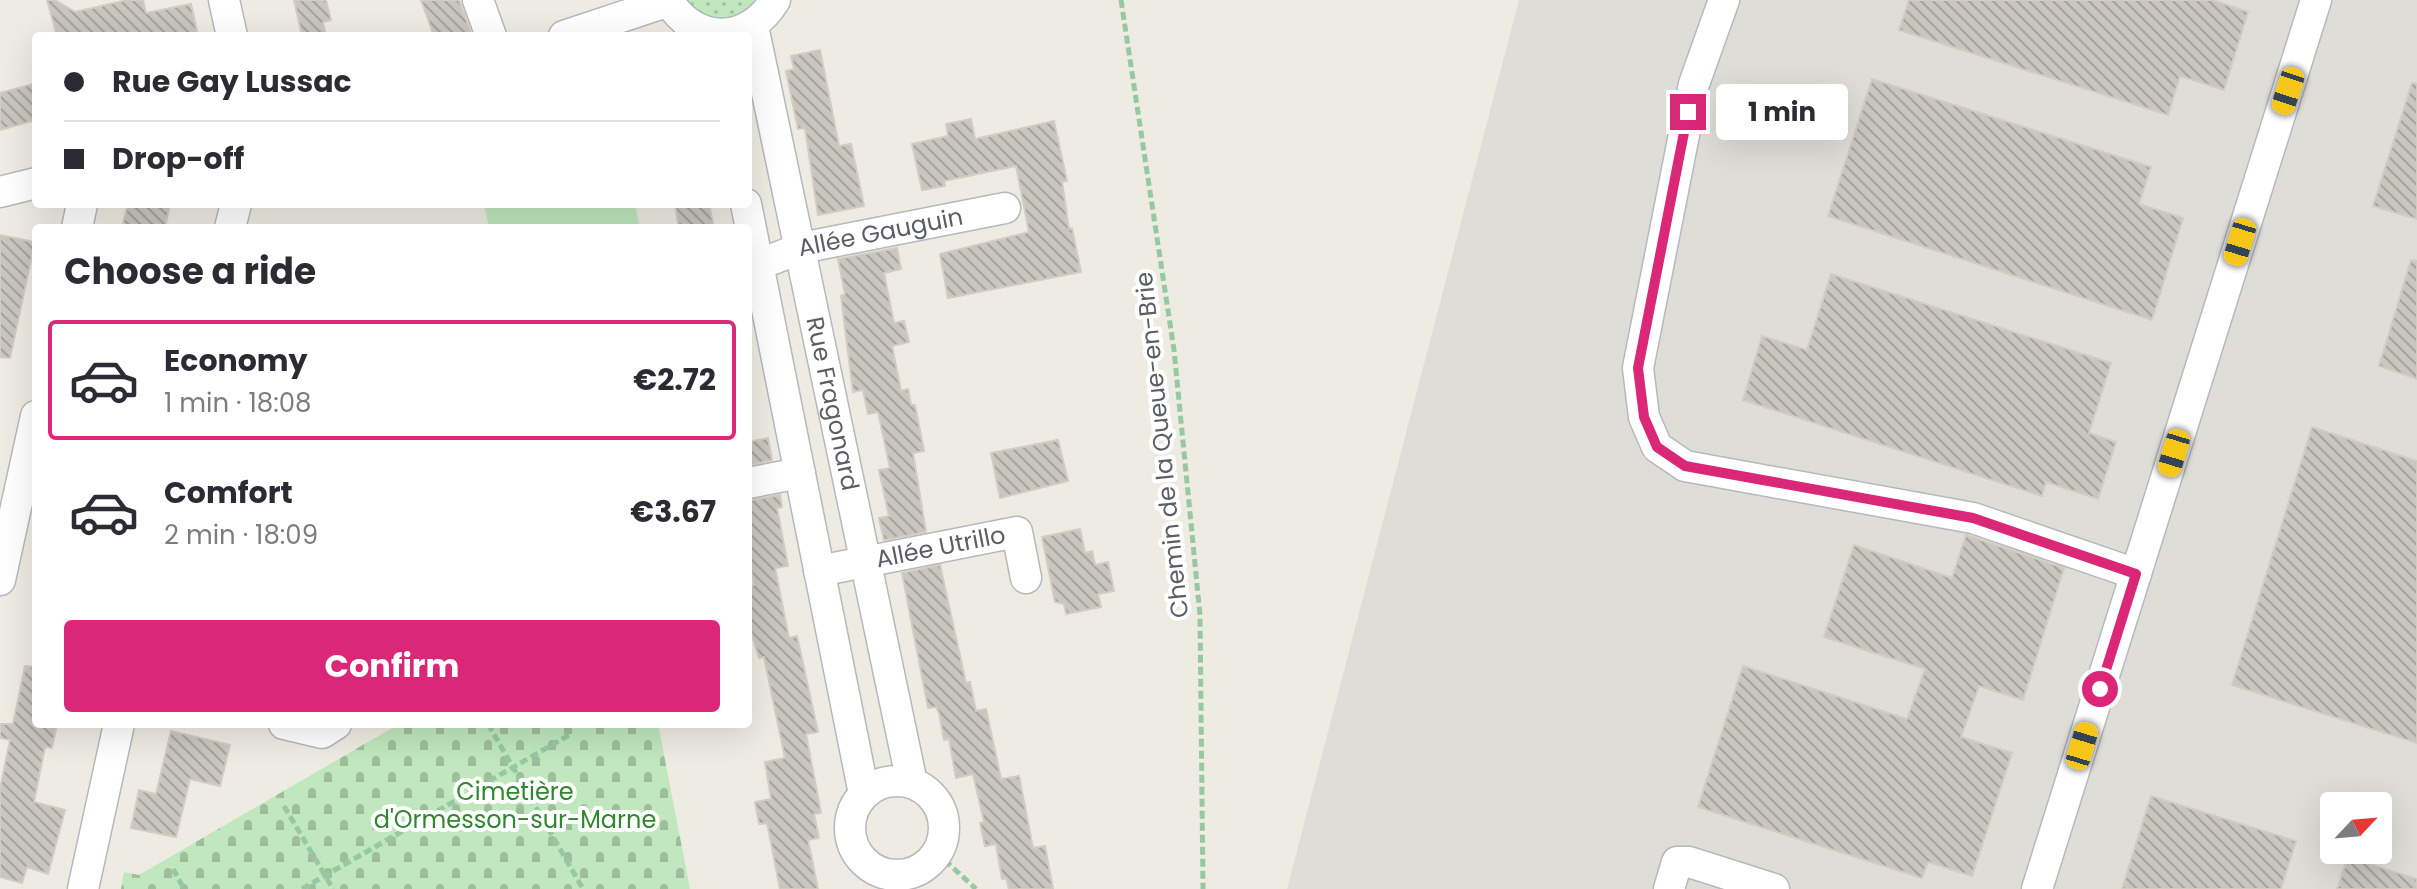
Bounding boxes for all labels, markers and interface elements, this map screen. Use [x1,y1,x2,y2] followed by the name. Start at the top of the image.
[112,60,352,103] text: Rue Gay Lussac
[2269,64,2307,118] car
[1716,84,1848,140] callout: 1 min
[1670,94,1706,130] route end
[1748,94,1816,130] text: 1 min
[112,137,244,180] text: Drop-off
[795,200,966,264] street label: Allée Gauguin
[2222,216,2258,268] car
[64,246,316,297] text: Choose a ride
[1127,270,1196,620] street label: Chemin de la Queue-en-Brie
[798,314,867,494] street label: Rue Fragonard
[164,339,308,382] text: Economy
[68,344,140,416] icon: car
[633,358,716,401] text: €2.72
[164,385,311,421] text: 1 min · 18:08
[2156,427,2192,479] car
[164,471,293,514] text: Comfort
[68,476,140,548] icon: car
[630,490,716,533] text: €3.67
[164,517,318,553] text: 2 min · 18:09
[873,518,1008,575] street label: Allée Utrillo
[64,620,720,712] button: Confirm
[2082,671,2118,707] route start
[2064,720,2100,772] car
[374,775,656,836] park label: Cimetière d'Ormesson-sur-Marne
[2320,792,2392,864] north arrow
[2320,792,2392,864] map controls

